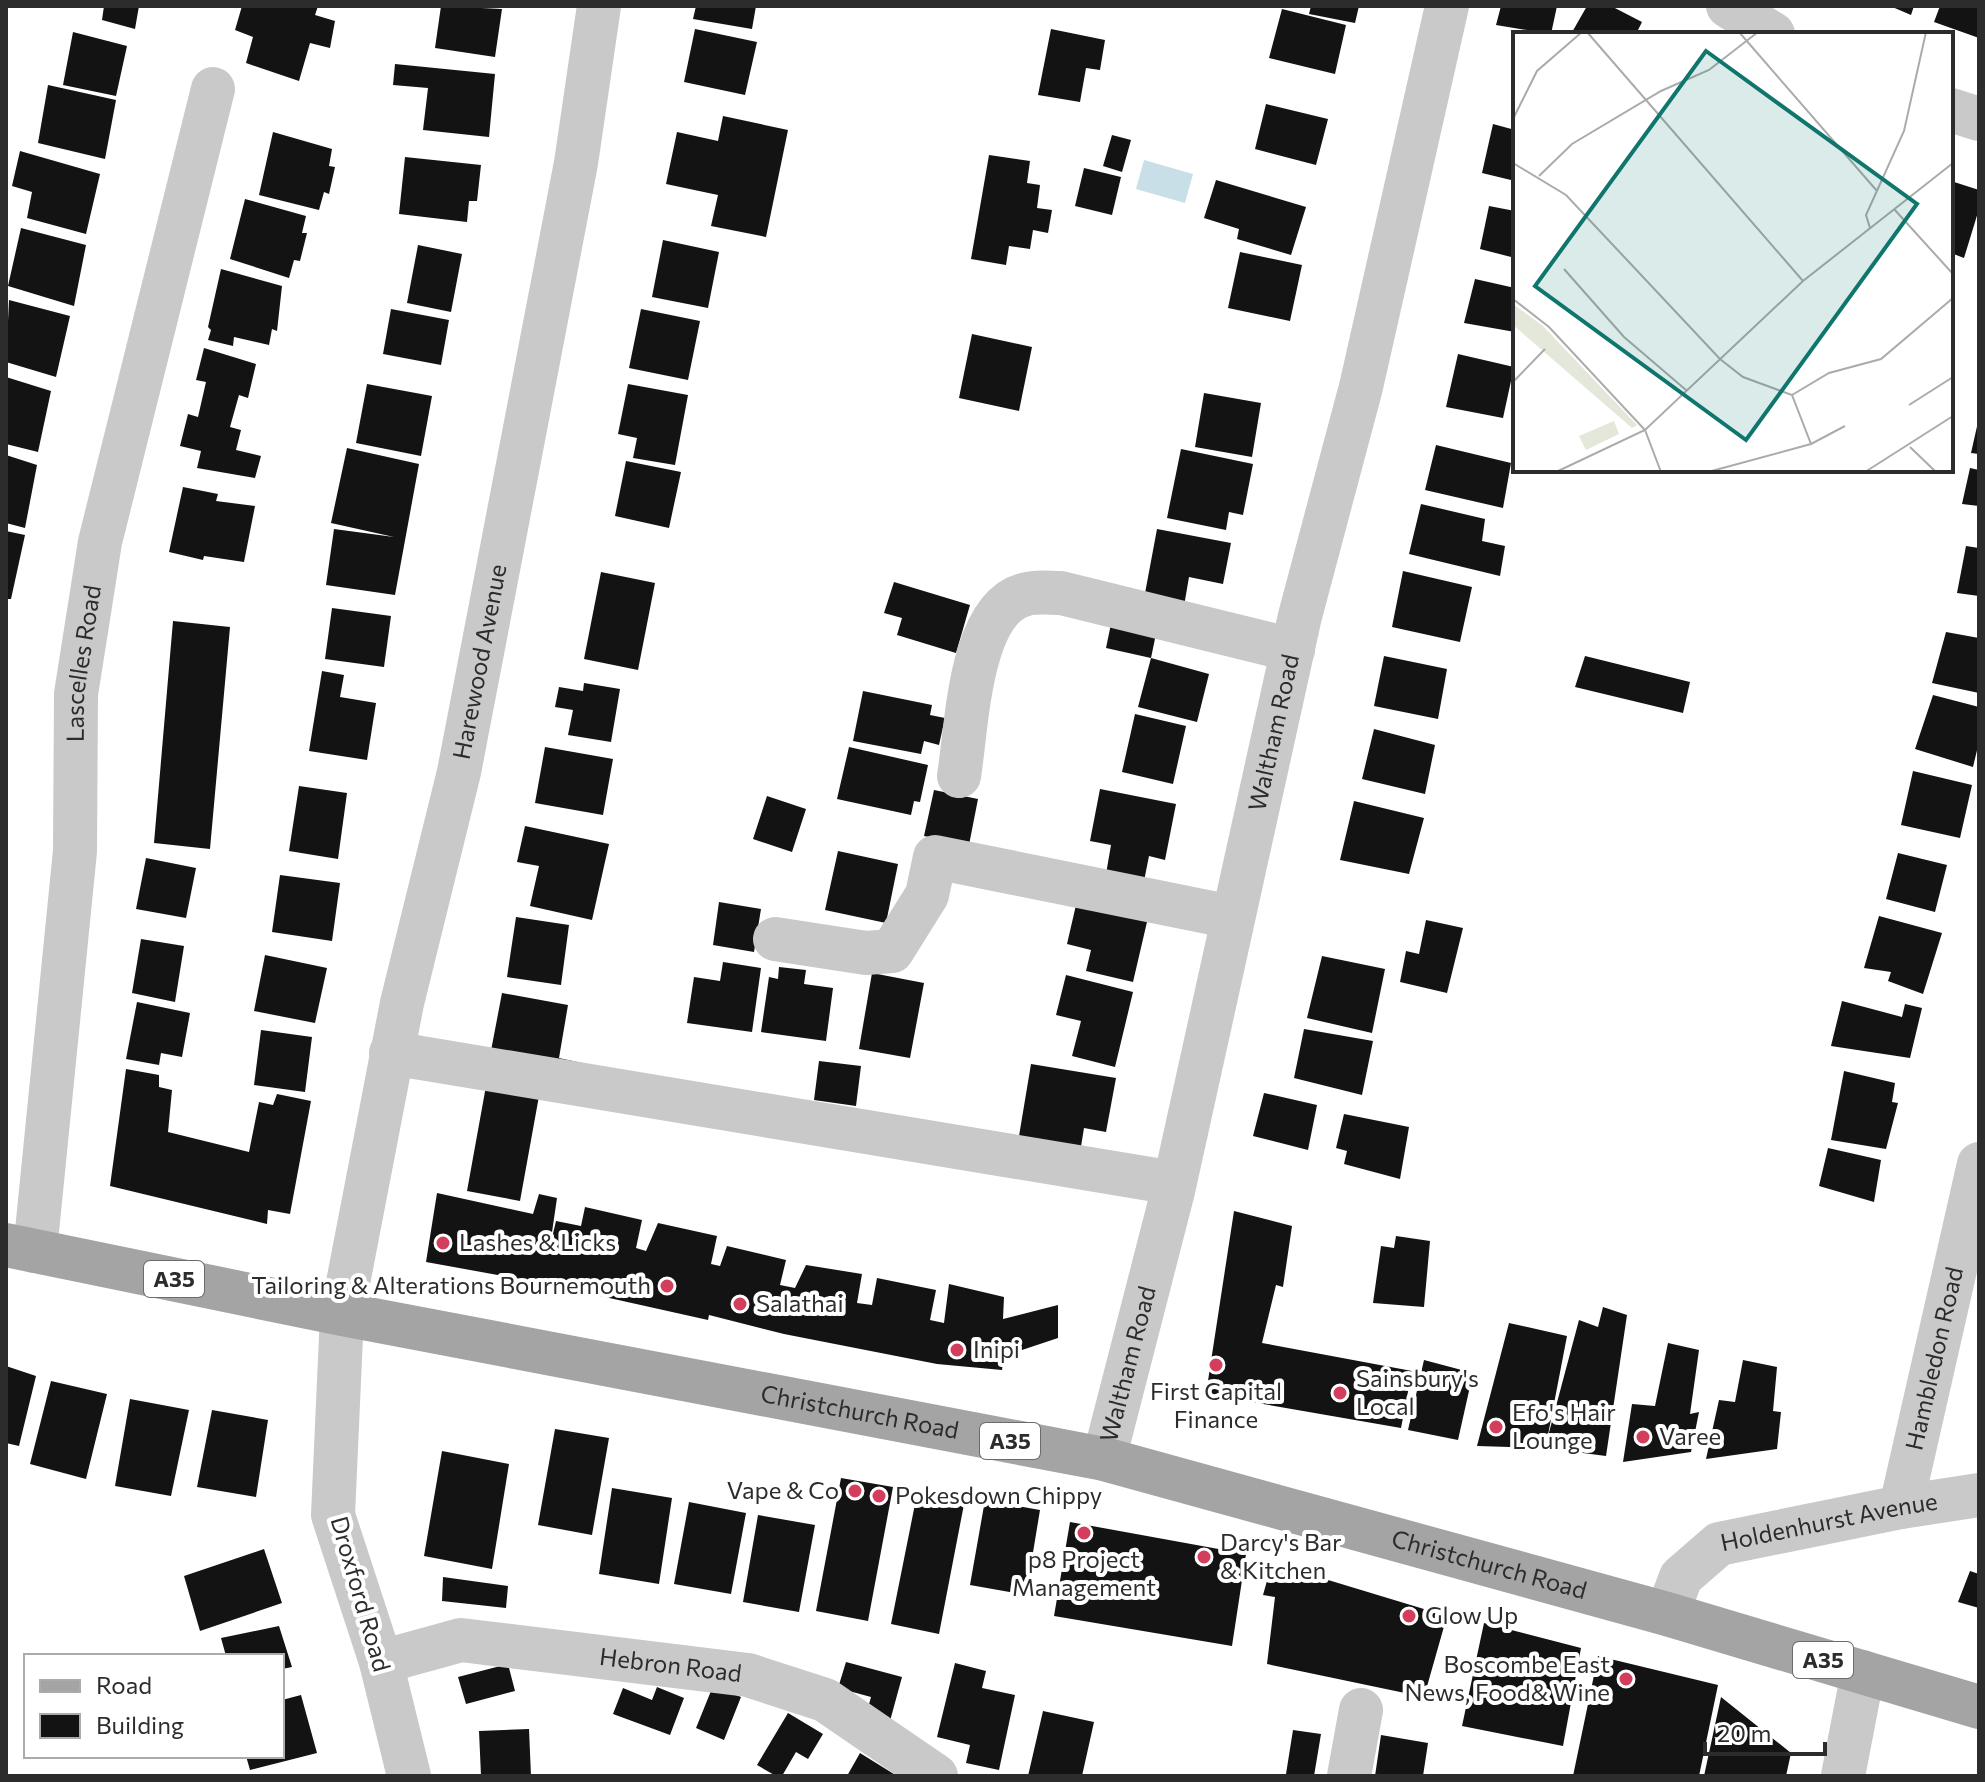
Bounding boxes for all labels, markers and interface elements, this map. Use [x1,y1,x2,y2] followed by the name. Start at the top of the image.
[1513,32,1953,472] inset map
[446,562,512,762] street label: Harewood Avenue
[60,583,106,742] street label: Lascelles Road
[1241,651,1304,814] street label: Waltham Road
[459,1227,616,1256] place label: Lashes & Licks
[434,1234,452,1252] marker: Lashes & Licks
[144,1261,204,1297] road number: A35
[1898,1264,1968,1453] street label: Hambledon Road
[251,1270,651,1299] place label: Tailoring & Alterations Bournemouth
[658,1277,676,1295] marker: Tailoring & Alterations Bournemouth
[1093,1283,1161,1445] street label: Waltham Road
[756,1288,844,1317] place label: Salathai
[731,1295,749,1313] marker: Salathai
[973,1334,1020,1363] place label: Inipi
[948,1341,966,1359] marker: Inipi
[1207,1356,1225,1374] marker: First Capital Finance
[1356,1363,1479,1420] place label: Sainsbury's Local
[1150,1376,1282,1433] place label: First Capital Finance
[759,1378,961,1444] street label: Christchurch Road
[1331,1384,1349,1402] marker: Sainsbury's Local
[1512,1397,1616,1454] place label: Efo's Hair Lounge
[1487,1418,1505,1436] marker: Efo's Hair Lounge
[1659,1421,1721,1450] place label: Varee
[980,1423,1040,1459] road number: A35
[1634,1428,1652,1446] marker: Varee
[727,1475,839,1504] place label: Vape & Co
[895,1480,1102,1509] place label: Pokesdown Chippy
[846,1482,864,1500] marker: Vape & Co
[1718,1486,1939,1556] street label: Holdenhurst Avenue
[870,1487,888,1505] marker: Pokesdown Chippy
[325,1513,397,1675] street label: Droxford Road
[1389,1523,1590,1604] street label: Christchurch Road
[1075,1524,1093,1542] marker: p8 Project Management
[1220,1527,1342,1584] place label: Darcy's Bar & Kitchen
[1012,1544,1156,1601] place label: p8 Project Management
[1195,1548,1213,1566] marker: Darcy's Bar & Kitchen
[1425,1600,1518,1629] place label: Glow Up
[1400,1607,1418,1625] marker: Glow Up
[598,1641,743,1687] street label: Hebron Road
[1793,1642,1853,1678] road number: A35
[1404,1649,1610,1706] place label: Boscombe East News, Food& Wine
[24,1654,284,1758] legend
[96,1670,152,1699] text: Road
[1617,1670,1635,1688] marker: Boscombe East News, Food& Wine
[1705,1706,1825,1756] scale bar
[96,1710,184,1739] text: Building
[1717,1718,1771,1747] text: 20 m

